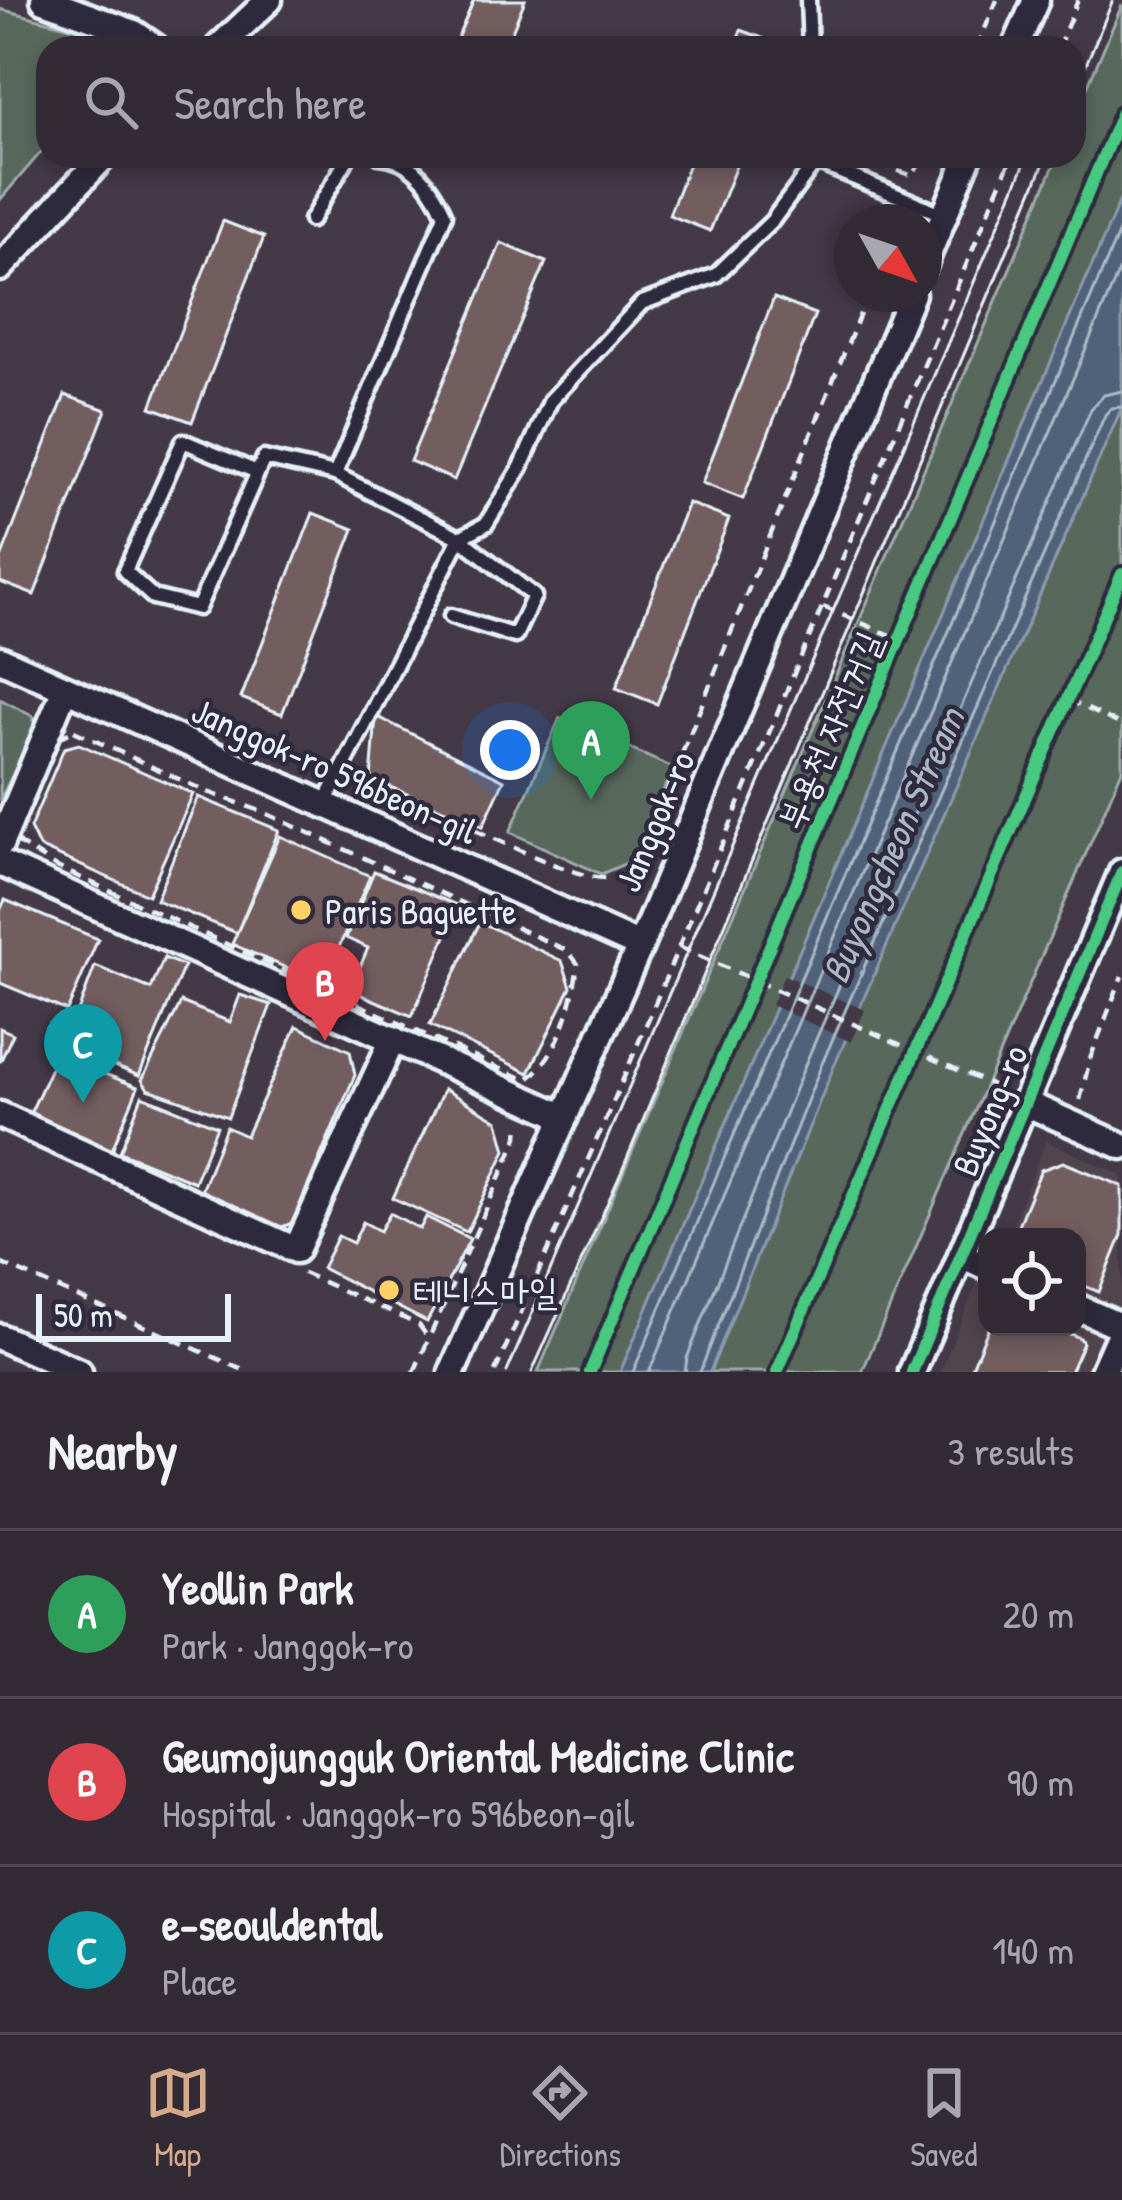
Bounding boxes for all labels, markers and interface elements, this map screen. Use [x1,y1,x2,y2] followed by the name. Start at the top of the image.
[36,36,1086,168] search box
[78,69,144,135] icon: search
[174,72,366,133] text: Search here
[834,204,942,312] north arrow
[765,623,893,837] street label: 부용천 자전거길
[185,685,486,855] street label: Janggok-ro 596beon-gil
[808,698,978,991] water label: Buyongcheon Stream
[552,701,630,800] pin: A
[480,720,540,780] your location
[603,743,705,899] street label: Janggok-ro
[325,886,517,935] place label: Paris Baguette
[288,897,314,923] marker: Paris Baguette
[286,942,364,1041] pin: B
[44,1004,122,1103] pin: C
[940,1037,1038,1183] street label: Buyong-ro
[978,1228,1086,1336] map controls
[978,1228,1086,1336] button: locate
[413,1266,558,1315] place label: 테니스마일
[376,1277,402,1303] marker: 테니스마일
[36,1288,231,1341] scale bar
[54,1293,113,1337] text: 50 m
[48,1416,178,1485] text: Nearby
[948,1424,1074,1477] text: 3 results
[162,1557,353,1618] text: Yeollin Park
[77,1587,97,1640] text: A
[1003,1587,1074,1640] text: 20 m
[162,1618,413,1671] text: Park · Janggok-ro
[162,1725,793,1786] text: Geumojungguk Oriental Medicine Clinic
[77,1755,97,1808] text: B
[1007,1755,1074,1808] text: 90 m
[162,1786,634,1839] text: Hospital · Janggok-ro 596beon-gil
[162,1893,382,1954] text: e-seouldental
[76,1923,98,1976] text: C
[992,1923,1074,1976] text: 140 m
[162,1954,237,2007] text: Place
[145,2060,211,2176] tab: Map
[500,2060,621,2176] tab: Directions
[910,2060,977,2176] tab: Saved

